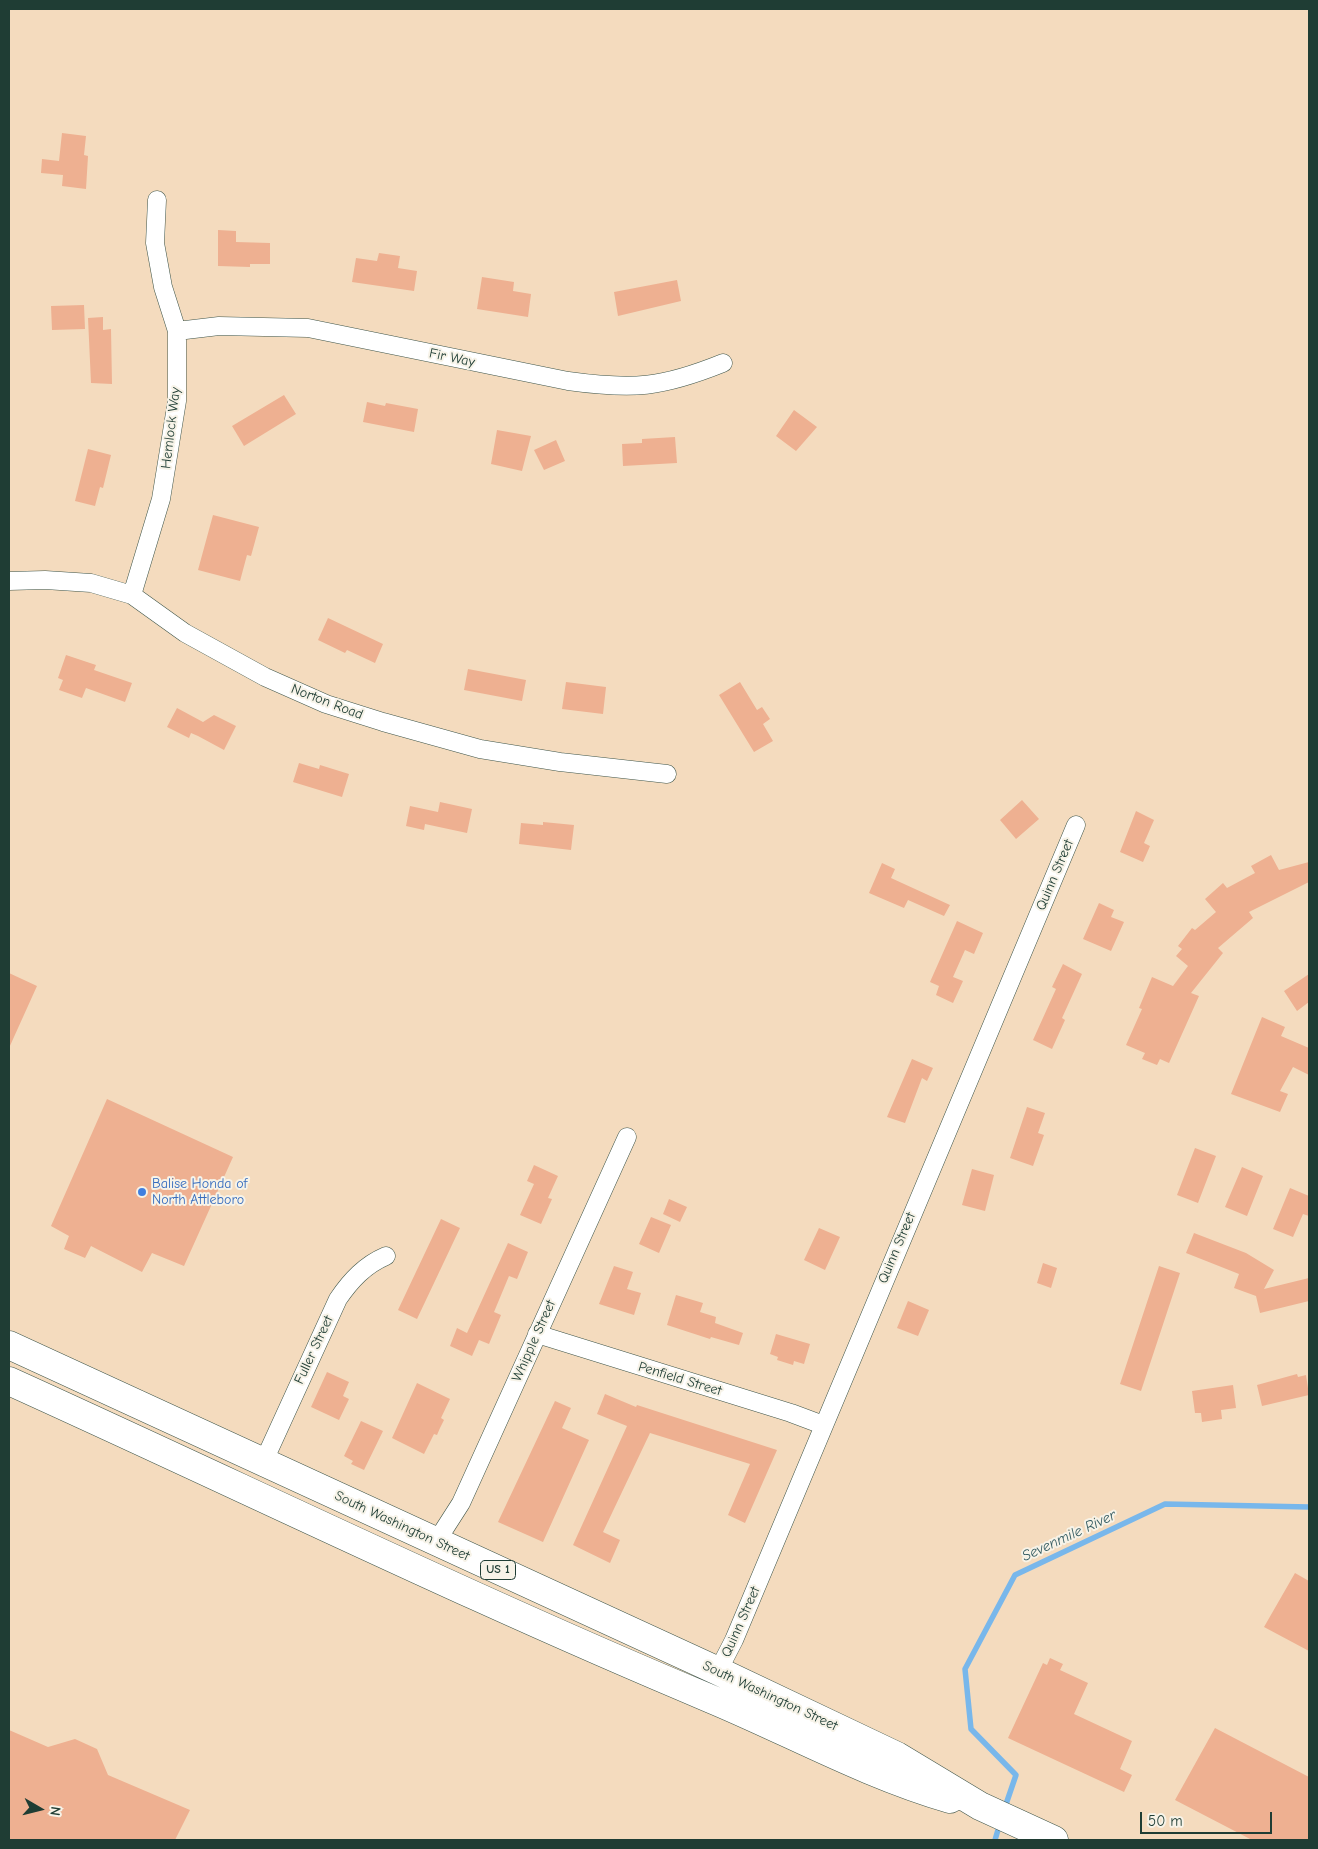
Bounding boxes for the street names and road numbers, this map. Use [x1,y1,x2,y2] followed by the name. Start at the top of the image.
[428,345,476,371] street label: Fir Way
[158,386,184,470] street label: Hemlock Way
[289,681,365,723] street label: Norton Road
[1033,837,1077,913] street label: Quinn Street
[875,1210,919,1286] street label: Quinn Street
[509,1298,559,1384] street label: Whipple Street
[291,1313,337,1387] street label: Fuller Street
[636,1358,724,1400] street label: Penfield Street
[332,1487,472,1565] street label: South Washington Street
[480,1560,516,1580] road number: US 1
[718,1584,764,1660] street label: Quinn Street
[700,1657,840,1735] street label: South Washington Street

